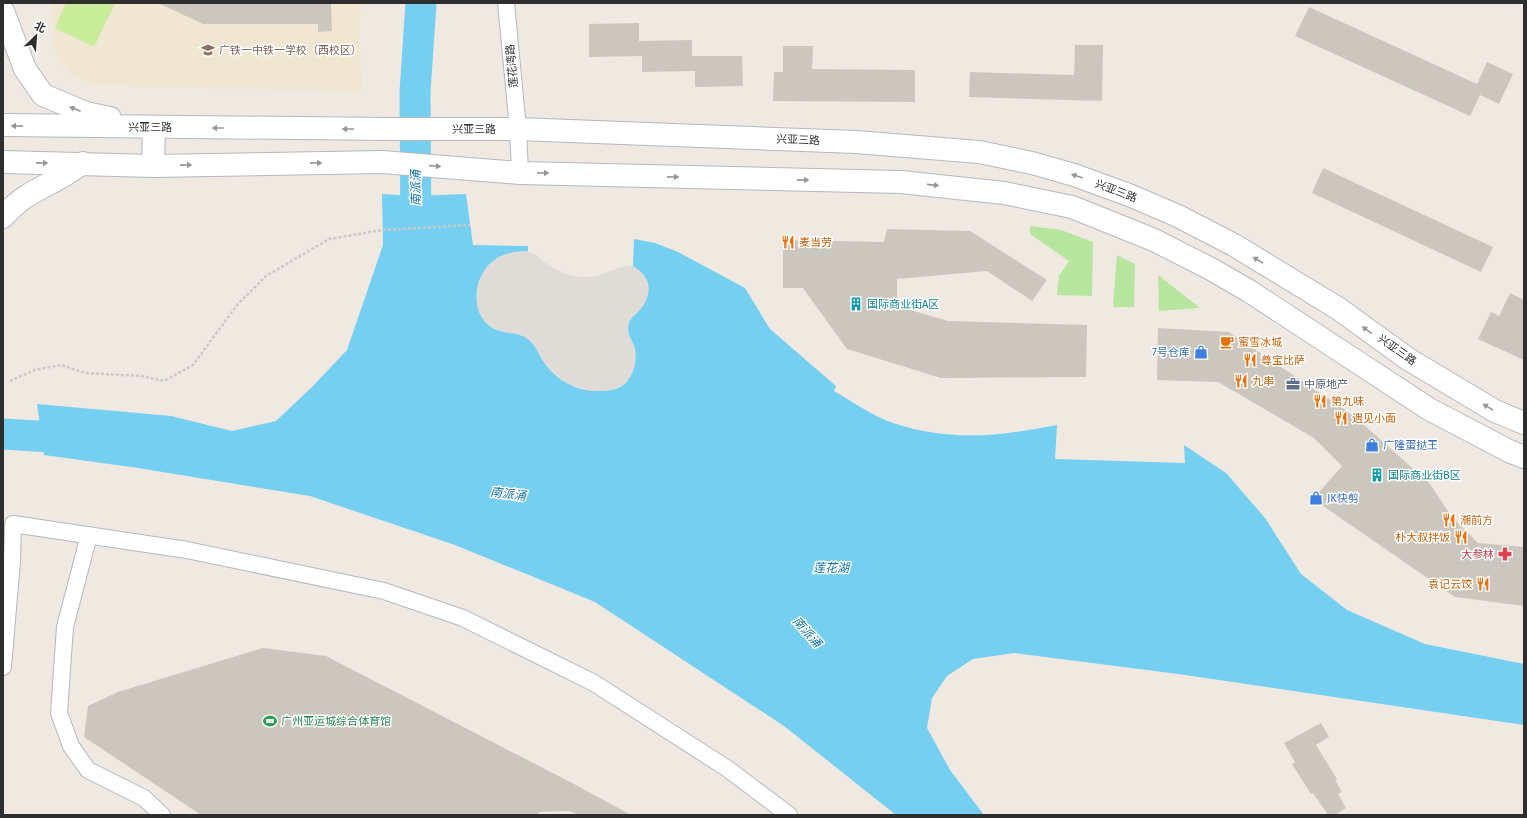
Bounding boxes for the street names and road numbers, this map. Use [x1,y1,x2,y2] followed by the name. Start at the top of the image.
[504,44,520,88] street label: 莲花湾路
[128,121,172,134] street label: 兴亚三路
[452,123,496,136] street label: 兴亚三路
[776,133,820,147] street label: 兴亚三路
[1093,177,1139,205] street label: 兴亚三路
[1375,332,1419,368] street label: 兴亚三路

